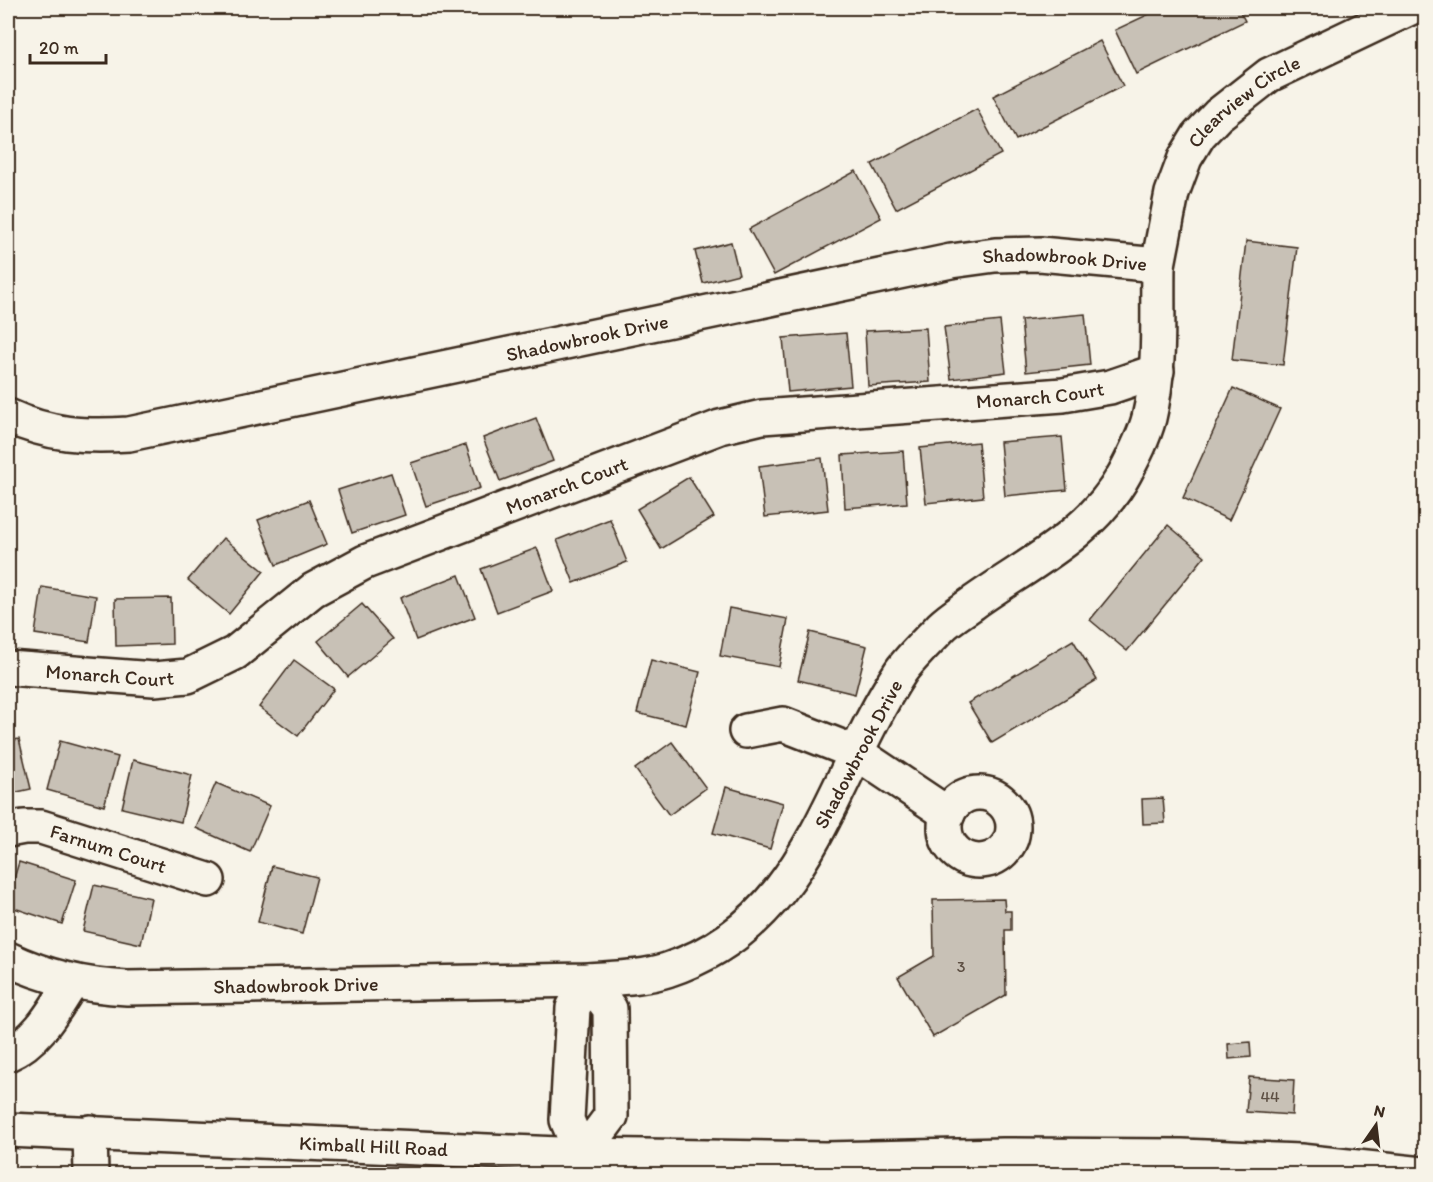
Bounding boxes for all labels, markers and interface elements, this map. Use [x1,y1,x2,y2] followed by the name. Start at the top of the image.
[30,27,106,65] scale bar
[39,37,79,59] text: 20 m
[1182,50,1304,152] street label: Clearview Circle
[981,242,1148,276] street label: Shadowbrook Drive
[504,309,671,366] street label: Shadowbrook Drive
[975,376,1106,413] street label: Monarch Court
[502,451,631,519] street label: Monarch Court
[45,659,175,691] street label: Monarch Court
[809,675,907,833] street label: Shadowbrook Drive
[47,819,170,878] street label: Farnum Court
[957,957,966,976] house number: 3
[213,972,379,998] street label: Shadowbrook Drive
[1260,1087,1280,1106] house number: 44
[1346,1095,1406,1155] north arrow
[1372,1100,1387,1121] text: N
[299,1131,449,1161] street label: Kimball Hill Road

